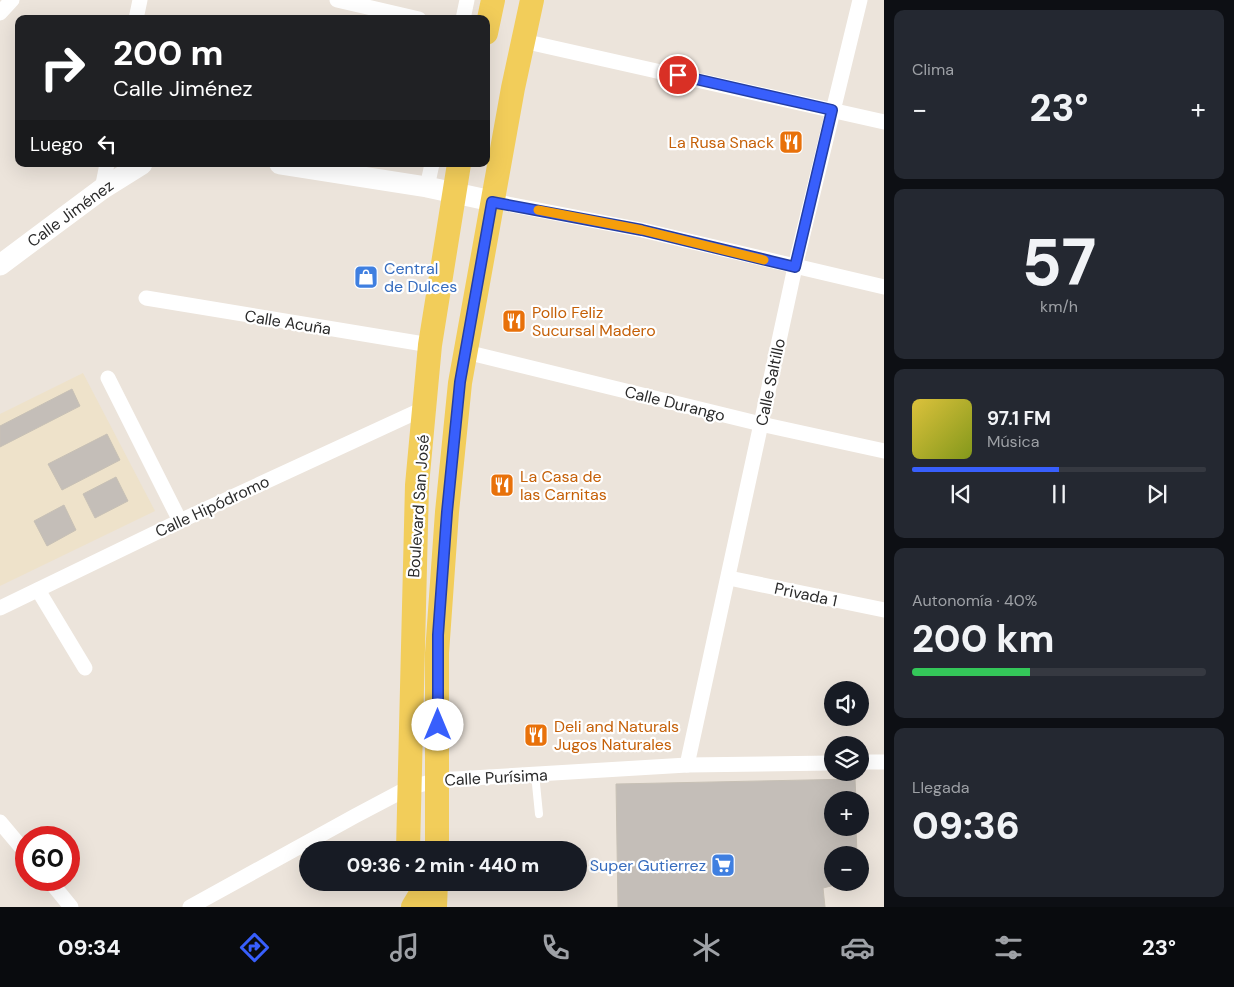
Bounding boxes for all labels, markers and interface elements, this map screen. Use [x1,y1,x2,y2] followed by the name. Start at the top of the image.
[113,30,224,76] text: 200 m
[30,35,95,100] icon: right
[657,54,699,96] pin
[912,59,954,80] text: Clima
[664,61,692,89] icon: arrive
[113,74,253,103] text: Calle Jiménez
[1030,83,1088,133] text: 23°
[912,91,927,128] text: −
[1191,91,1206,128] text: +
[778,129,804,155] restaurant icon: La Rusa Snack
[93,130,121,158] icon: left
[30,132,83,157] text: Luego
[669,132,774,153] place label: La Rusa Snack
[23,175,118,252] street label: Calle Jiménez
[1022,221,1096,305] text: 57
[384,258,457,297] place label: Central de Dulces
[353,264,379,290] shop icon: Central de Dulces
[1040,296,1078,317] text: km/h
[532,302,656,341] place label: Pollo Feliz Sucursal Madero
[243,305,333,340] street label: Calle Acuña
[501,308,527,334] restaurant icon: Pollo Feliz Sucursal Madero
[751,336,790,428] street label: Calle Saltillo
[622,381,727,426] street label: Calle Durango
[987,406,1051,431] text: 97.1 FM
[987,431,1039,452] text: Música
[403,434,434,578] street label: Boulevard San José
[520,466,607,505] place label: La Casa de las Carnitas
[152,471,273,542] street label: Calle Hipódromo
[489,472,515,498] restaurant icon: La Casa de las Carnitas
[947,480,975,508] icon: previous
[1045,480,1073,508] icon: pause
[1143,480,1171,508] icon: next
[773,578,839,611] street label: Privada 1
[912,590,1037,611] text: Autonomía · 40%
[912,614,1055,664] text: 200 km
[824,681,869,891] map controls
[824,681,869,726] button: sound
[411,698,463,750] position arrow
[554,716,679,755] place label: Deli and Naturals Jugos Naturales
[523,722,549,748] restaurant icon: Deli and Naturals Jugos Naturales
[824,736,869,781] button: layers
[444,764,548,791] street label: Calle Purísima
[912,777,969,798] text: Llegada
[824,791,869,836] button: +
[912,801,1020,851] text: 09:36
[15,826,80,891] speed limit sign: 60
[824,846,869,891] button: −
[710,852,736,878] supermarket icon: Super Gutierrez
[347,853,539,878] text: 09:36 · 2 min · 440 m
[590,855,706,876] place label: Super Gutierrez
[237,930,272,965] icon: directions
[387,930,422,965] icon: music
[538,930,573,965] icon: phone
[689,930,724,965] icon: climate
[840,930,875,965] icon: car
[991,930,1026,965] icon: filters
[58,933,121,962] text: 09:34
[1142,933,1176,962] text: 23°

